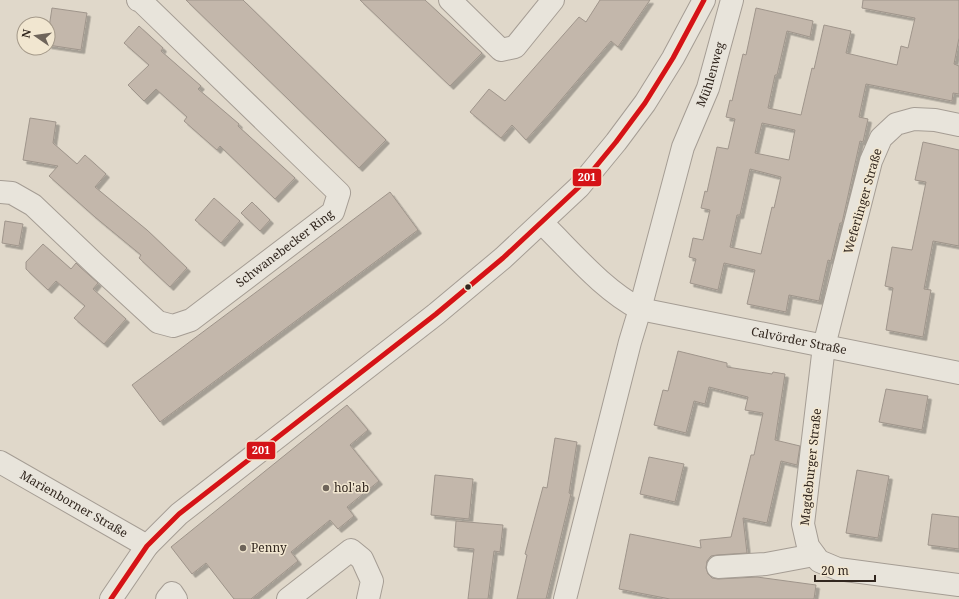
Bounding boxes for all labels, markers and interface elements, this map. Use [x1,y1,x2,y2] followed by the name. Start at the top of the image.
[16,16,56,56] north arrow
[17,27,34,40] text: N
[692,39,728,110] street label: Mühlenweg
[839,146,886,256] street label: Weferlinger Straße
[572,168,602,187] line badge: 201
[578,169,596,184] text: 201
[232,205,338,291] street label: Schwanebecker Ring
[463,282,473,292] unlabelled marker
[750,323,848,358] street label: Calvörder Straße
[796,408,825,526] street label: Magdeburger Straße
[246,441,276,460] line badge: 201
[252,442,270,457] text: 201
[17,466,131,541] street label: Marienborner Straße
[334,479,369,496] place label: hol'ab
[321,483,331,493] marker: hol'ab
[251,539,287,556] place label: Penny
[238,543,248,553] marker: Penny
[815,557,875,583] scale bar
[821,562,849,579] text: 20 m

